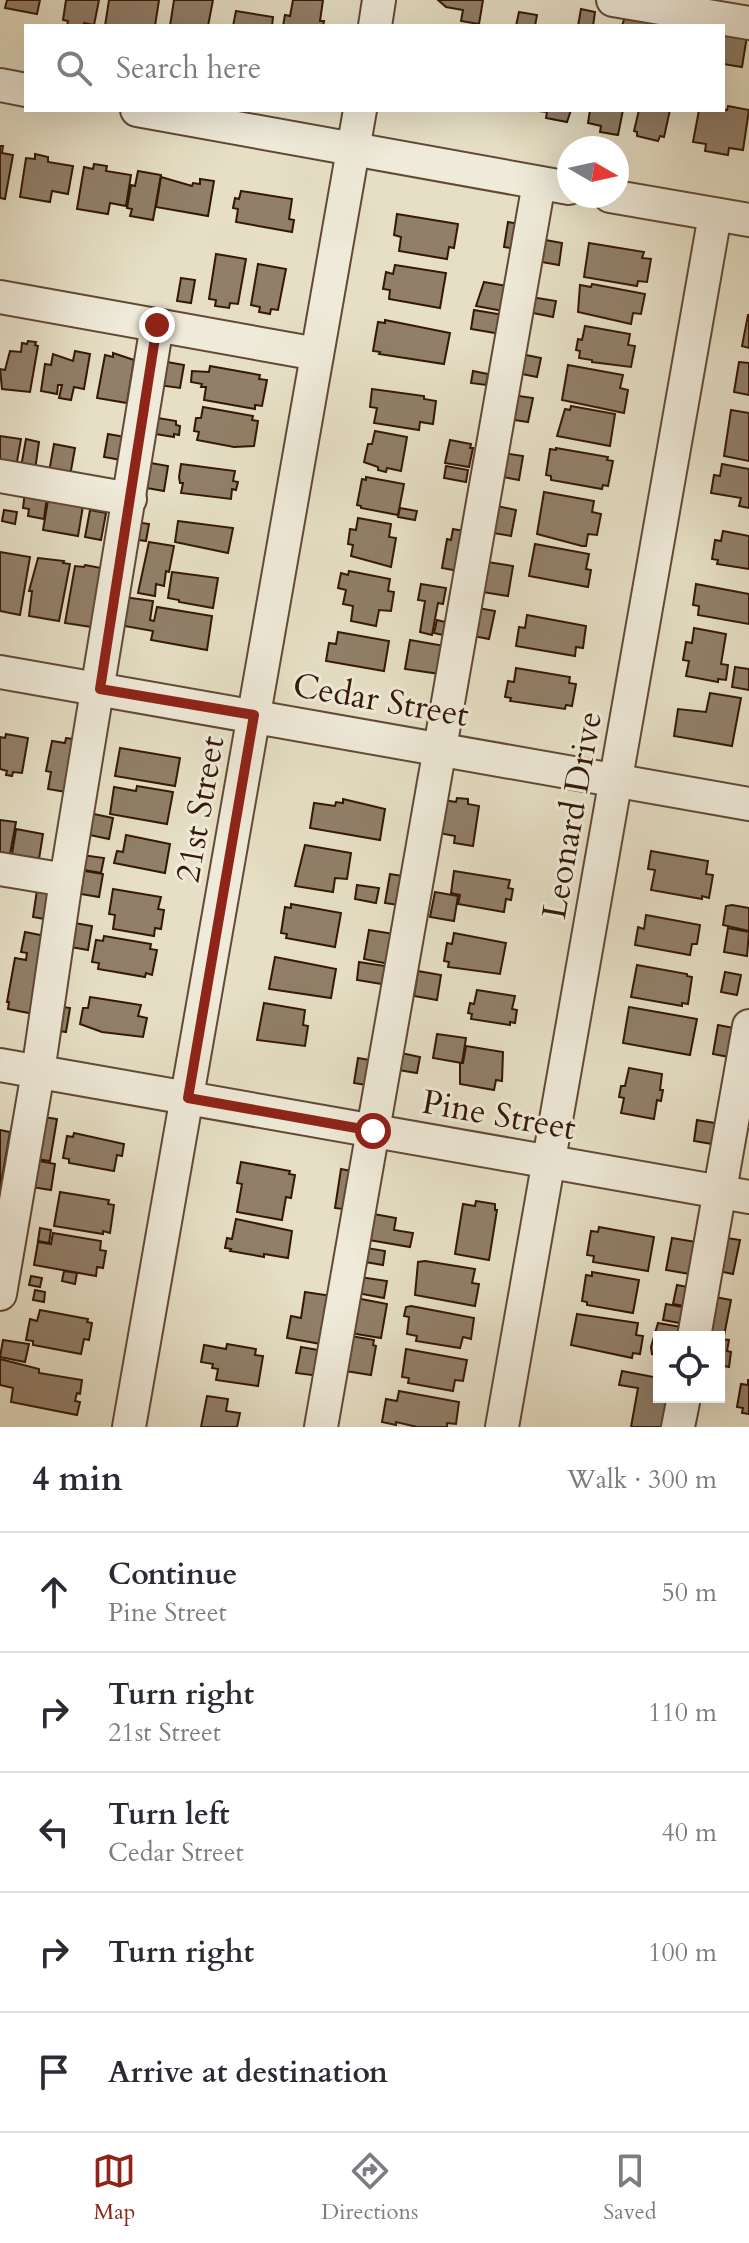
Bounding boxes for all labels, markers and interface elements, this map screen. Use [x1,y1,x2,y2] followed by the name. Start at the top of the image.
[24,24,725,112] search box
[52,46,96,90] icon: search
[116,48,261,89] text: Search here
[557,136,629,208] north arrow
[139,307,175,343] route end
[289,662,472,738] street label: Cedar Street
[531,708,613,923] street label: Leonard Drive
[164,732,236,886] street label: 21st Street
[418,1079,580,1151] street label: Pine Street
[355,1113,391,1149] route start
[653,1331,725,1403] map controls
[653,1331,725,1403] button: locate
[32,1456,123,1502] text: 4 min
[567,1462,717,1497] text: Walk · 300 m
[108,1554,237,1595] text: Continue
[32,1570,76,1614] icon: ahead
[661,1575,717,1610] text: 50 m
[108,1595,227,1630] text: Pine Street
[108,1674,254,1715] text: Turn right
[32,1690,76,1734] icon: right
[648,1695,717,1730] text: 110 m
[108,1715,221,1750] text: 21st Street
[108,1794,230,1835] text: Turn left
[32,1810,76,1854] icon: left
[661,1815,717,1850] text: 40 m
[108,1835,244,1870] text: Cedar Street
[32,1930,76,1974] icon: right
[108,1932,254,1973] text: Turn right
[648,1935,717,1970] text: 100 m
[32,2050,76,2094] icon: arrive
[108,2052,388,2093] text: Arrive at destination
[92,2149,136,2227] tab: Map
[321,2149,418,2227] tab: Directions
[603,2149,657,2227] tab: Saved

